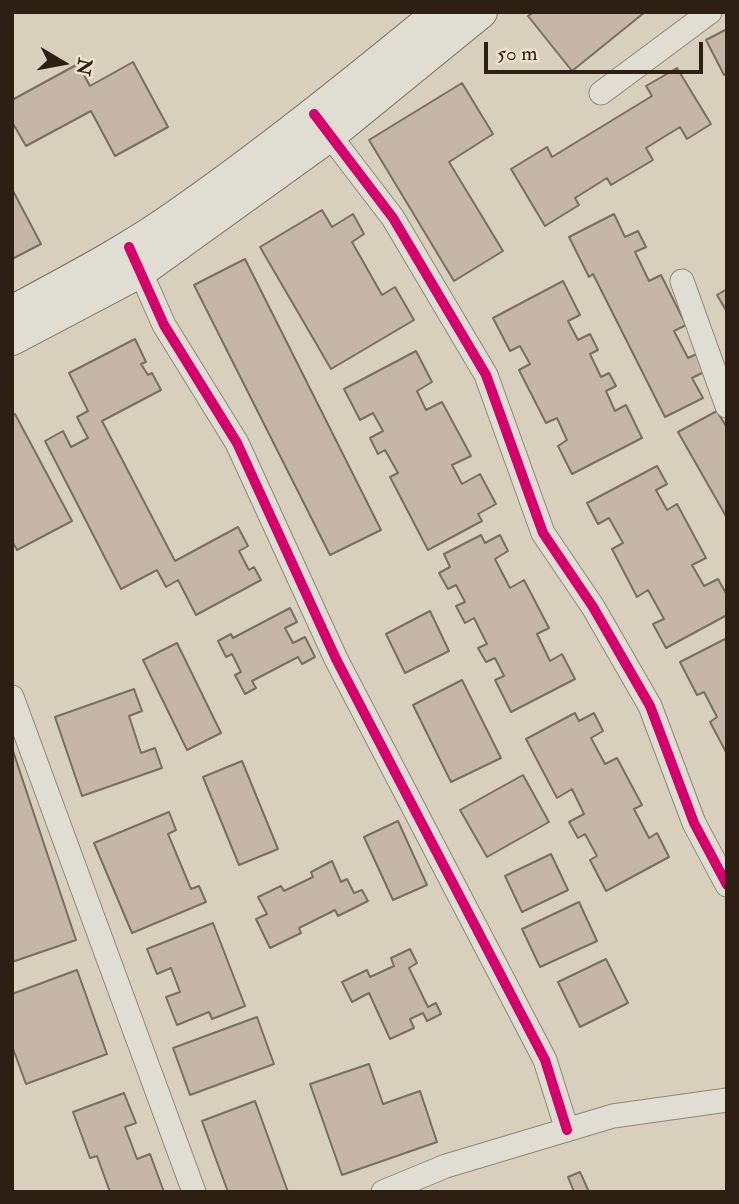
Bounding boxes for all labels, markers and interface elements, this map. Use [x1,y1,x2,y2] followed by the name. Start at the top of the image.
[28,28,98,98] north arrow
[487,28,706,72] scale bar
[497,40,538,67] text: 50 m
[70,56,97,77] text: N

